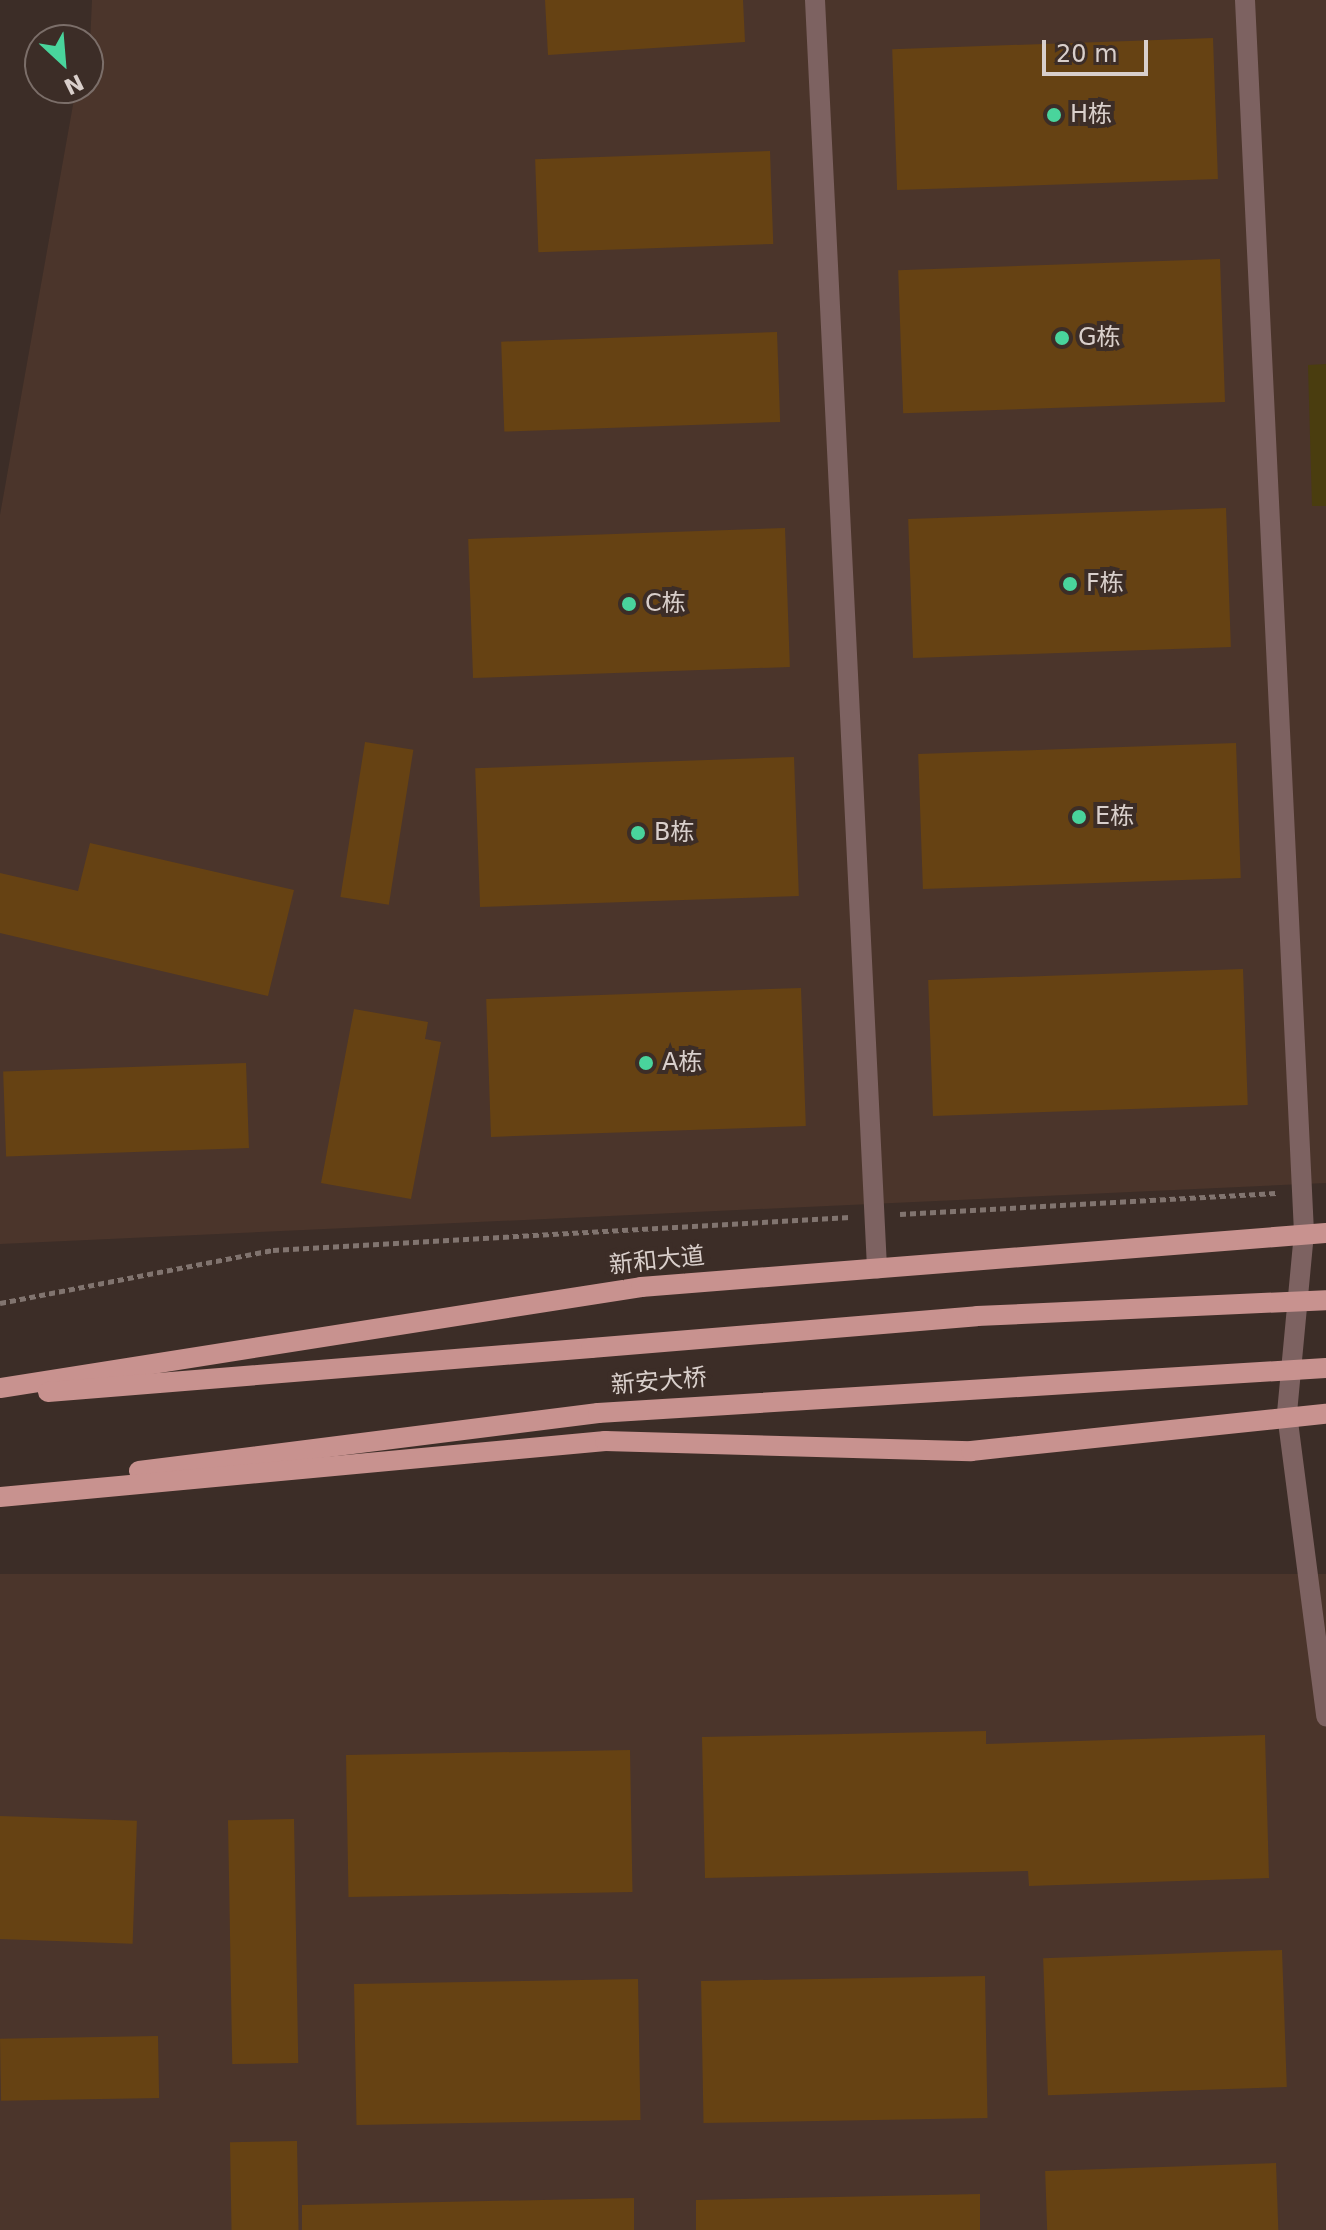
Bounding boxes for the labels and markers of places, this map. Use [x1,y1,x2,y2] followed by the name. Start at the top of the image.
[1070,101,1112,129] place label: H栋
[1045,106,1063,124] marker: H栋
[1078,324,1121,352] place label: G栋
[1053,329,1071,347] marker: G栋
[1086,570,1124,598] place label: F栋
[1061,575,1079,593] marker: F栋
[645,590,686,618] place label: C栋
[620,595,638,613] marker: C栋
[1095,803,1134,831] place label: E栋
[1070,808,1088,826] marker: E栋
[654,819,694,847] place label: B栋
[629,824,647,842] marker: B栋
[662,1049,702,1077] place label: A栋
[637,1054,655,1072] marker: A栋

